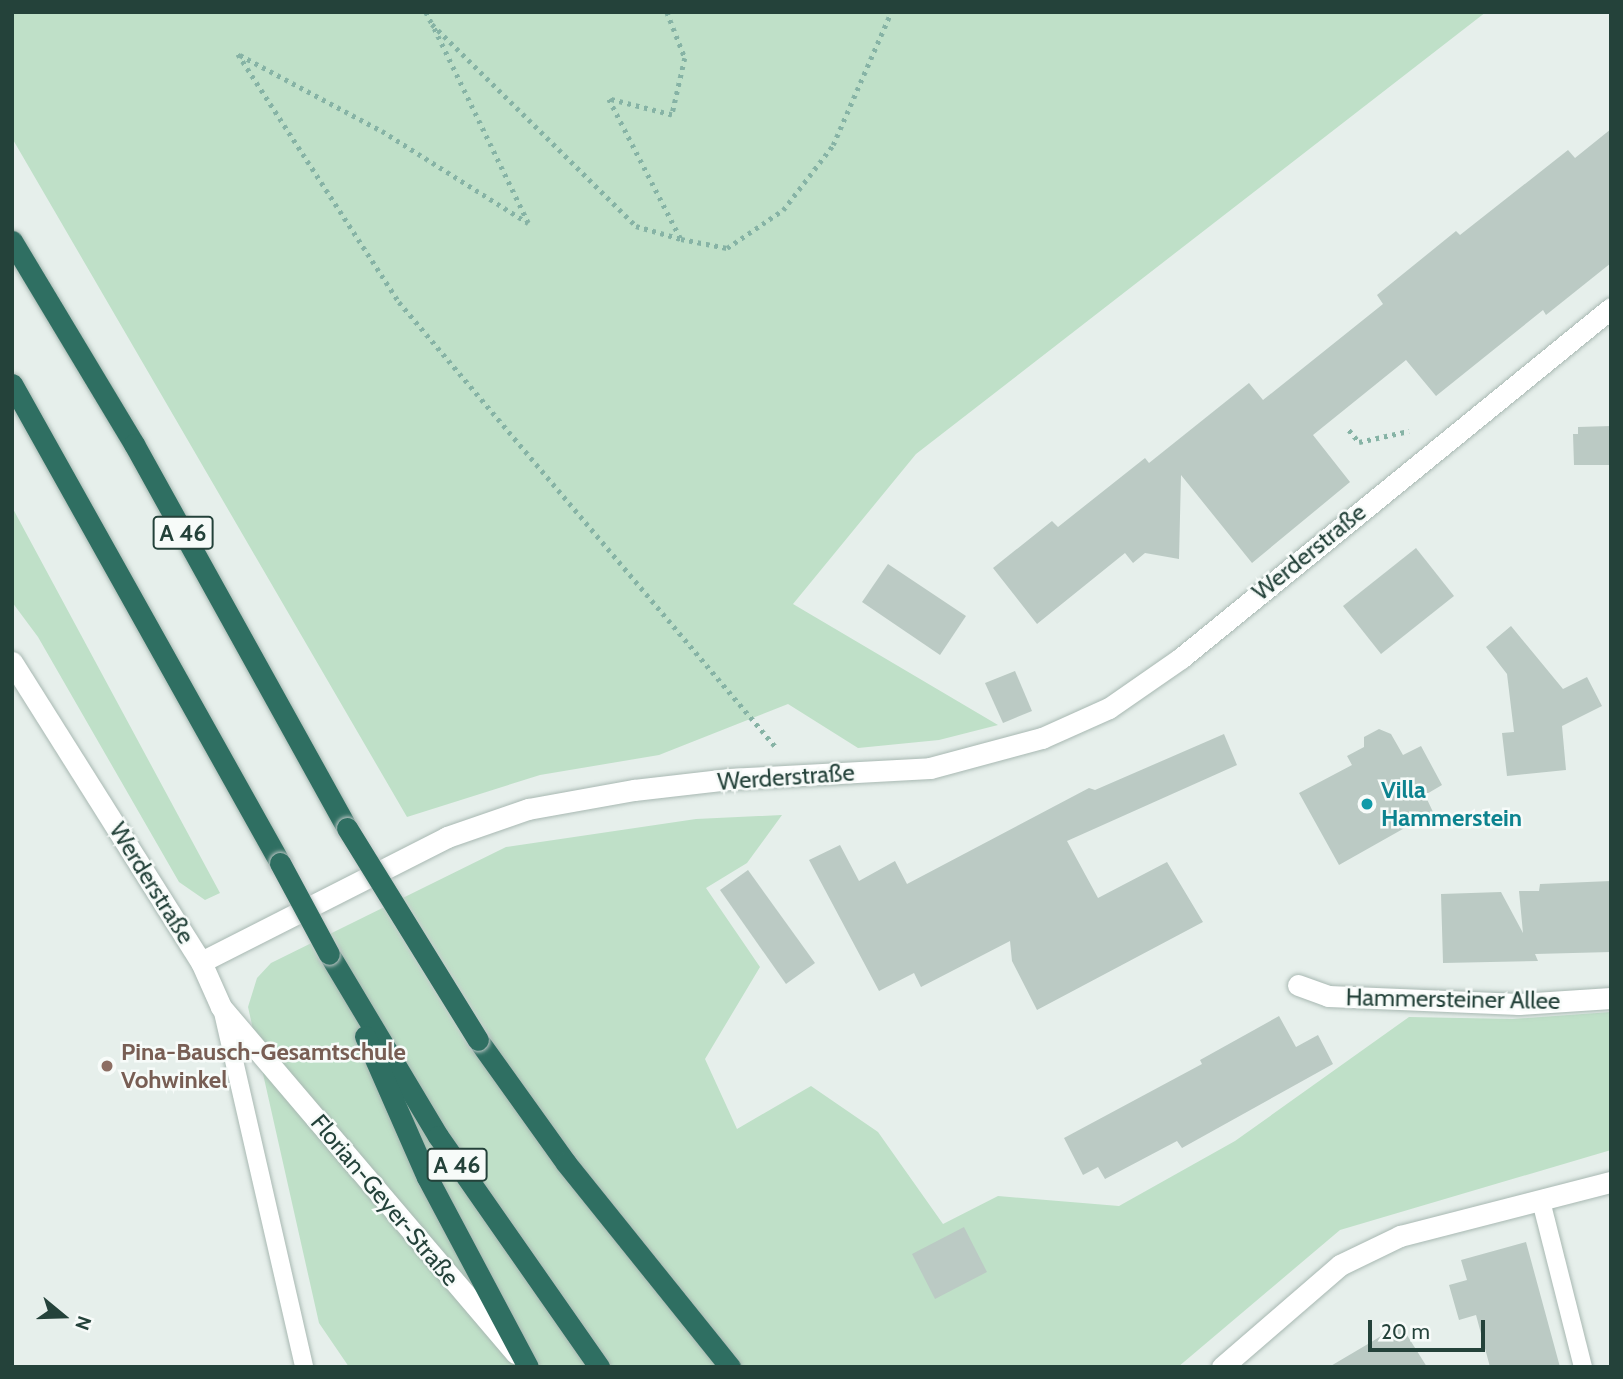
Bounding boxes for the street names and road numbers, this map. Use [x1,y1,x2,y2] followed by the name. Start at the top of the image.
[1247,498,1371,606] street label: Werderstraße
[152,513,214,552] road number: A 46
[716,758,856,796] street label: Werderstraße
[103,817,201,949] street label: Werderstraße
[1345,983,1561,1015] street label: Hammersteiner Allee
[305,1108,465,1292] street label: Florian-Geyer-Straße
[426,1146,489,1184] road number: A 46

